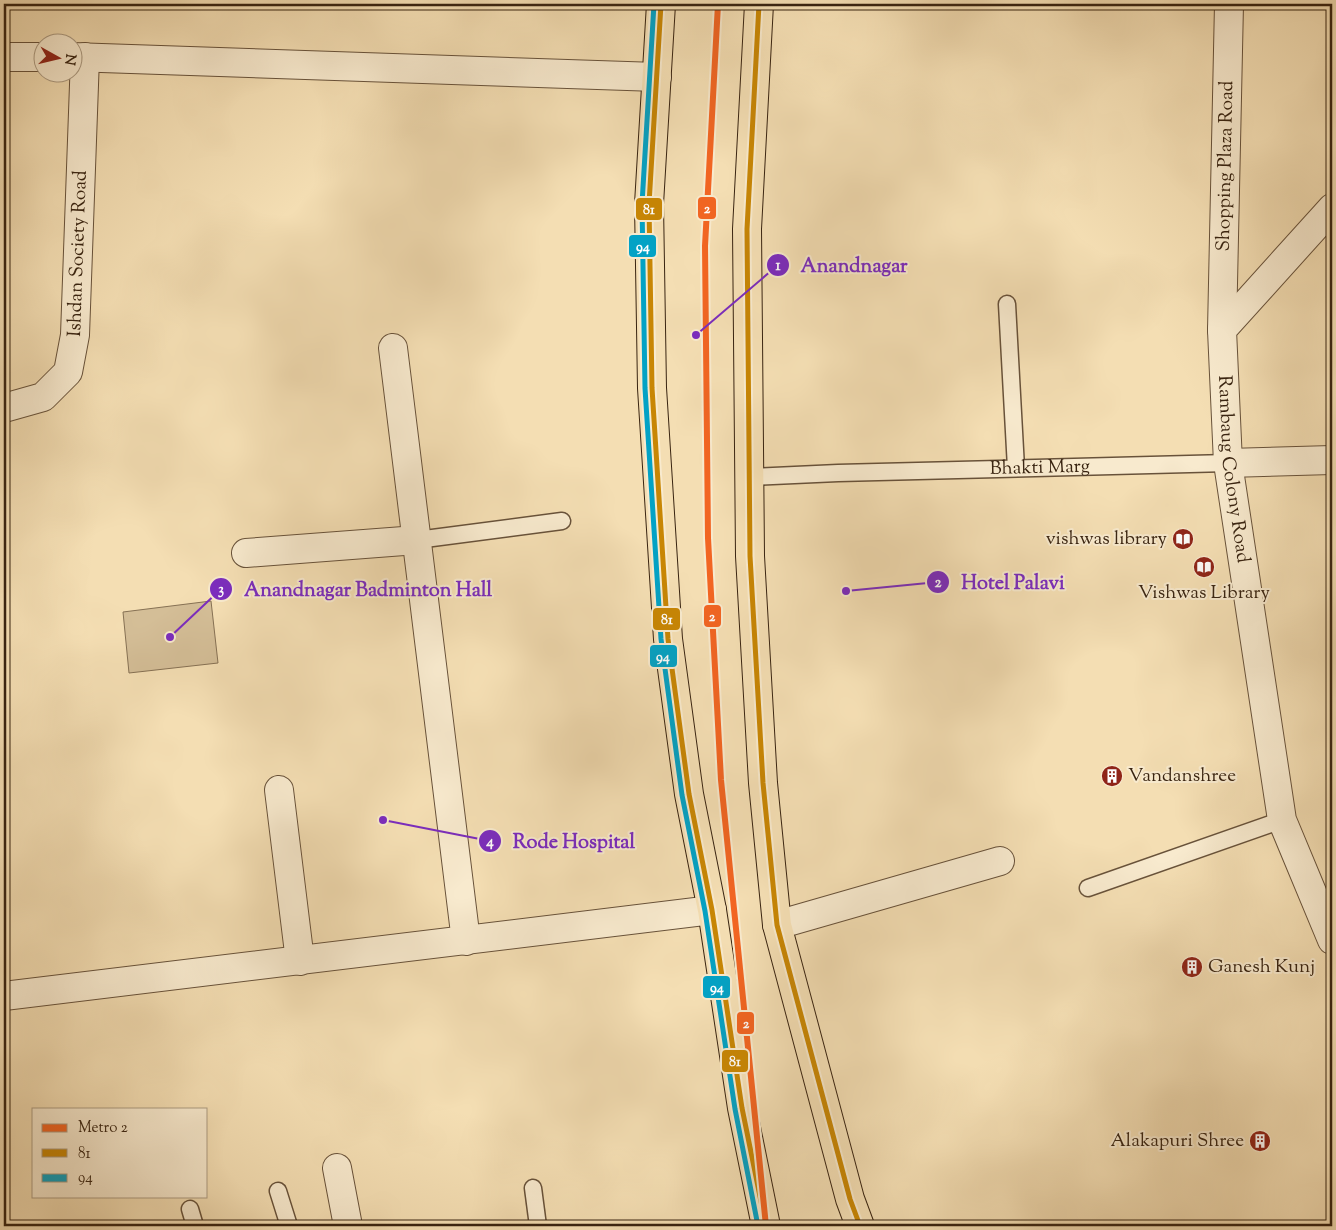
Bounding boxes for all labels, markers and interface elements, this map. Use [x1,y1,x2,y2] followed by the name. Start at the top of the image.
[32,32,82,82] north arrow
[58,53,80,66] text: N
[1210,80,1241,252] street label: Shopping Plaza Road
[61,170,94,337] street label: Ishdan Society Road
[697,196,717,220] line badge: 2
[635,197,663,221] line badge: 81
[704,200,711,220] text: 2
[643,201,655,221] text: 81
[628,234,657,258] line badge: 94
[636,238,650,258] text: 94
[766,247,918,282] callout: Anandnagar
[800,253,908,282] text: Anandnagar
[775,256,781,277] text: 1
[1211,375,1256,565] street label: Rambaug Colony Road
[989,453,1090,483] street label: Bhakti Marg
[1046,526,1168,553] place label: vishwas library
[1171,527,1195,551] library icon: vishwas library
[1192,555,1216,579] library icon: Vishwas Library
[926,565,1074,600] callout: Hotel Palavi
[961,570,1065,599] text: Hotel Palavi
[209,571,502,606] callout: Anandnagar Badminton Hall
[934,573,942,594] text: 2
[244,577,492,606] text: Anandnagar Badminton Hall
[218,580,224,601] text: 3
[1138,580,1270,607] place label: Vishwas Library
[703,604,722,628] line badge: 2
[652,607,681,631] line badge: 81
[709,608,716,628] text: 2
[661,611,673,631] text: 81
[649,644,678,668] line badge: 94
[656,648,670,668] text: 94
[1128,763,1236,790] place label: Vandanshree
[1100,764,1124,788] building icon: Vandanshree
[477,823,645,858] callout: Rode Hospital
[513,829,636,858] text: Rode Hospital
[485,832,494,853] text: 4
[1208,954,1315,981] place label: Ganesh Kunj
[1180,955,1204,979] building icon: Ganesh Kunj
[702,975,731,999] line badge: 94
[710,979,724,999] text: 94
[736,1011,755,1035] line badge: 2
[743,1015,750,1035] text: 2
[721,1049,749,1073] line badge: 81
[729,1053,741,1073] text: 81
[32,1108,208,1198] legend
[78,1118,128,1139] text: Metro 2
[1110,1128,1244,1155] place label: Alakapuri Shree
[1248,1129,1272,1153] building icon: Alakapuri Shree
[78,1144,91,1165] text: 81
[78,1168,93,1189] text: 94

